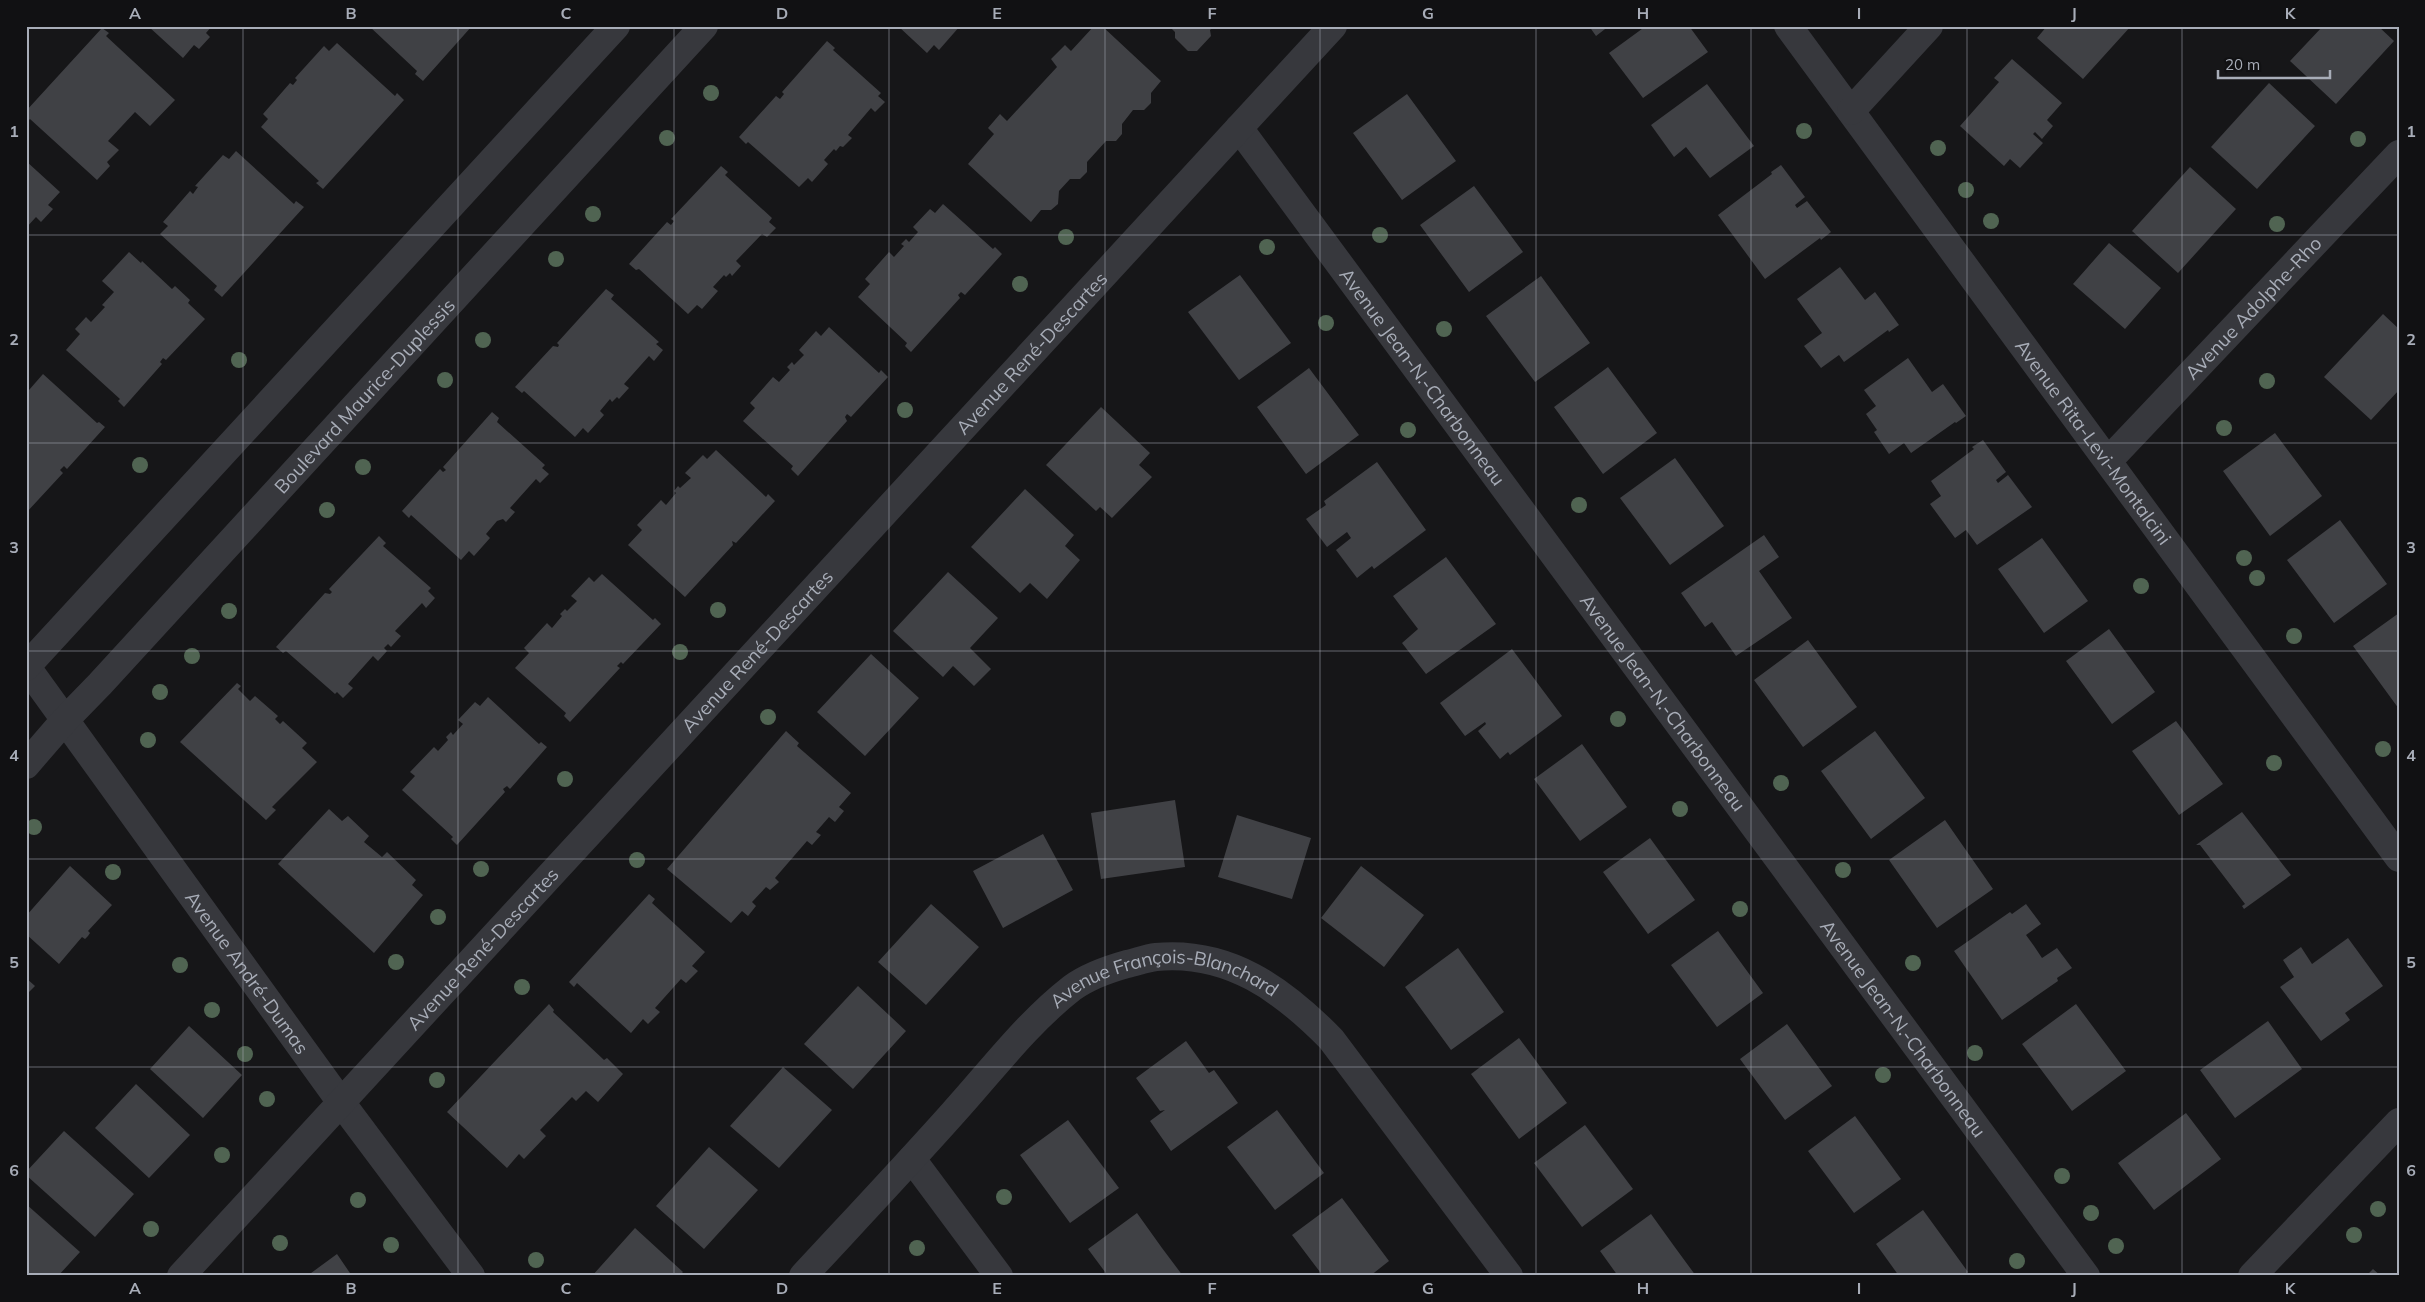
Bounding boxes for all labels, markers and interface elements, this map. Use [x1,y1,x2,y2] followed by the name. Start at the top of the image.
[129,3,141,23] text: A
[345,3,357,23] text: B
[561,3,572,23] text: C
[776,3,788,23] text: D
[992,3,1002,23] text: E
[1207,3,1217,23] text: F
[1422,3,1434,23] text: G
[1637,3,1649,23] text: H
[1857,3,1861,23] text: I
[2071,3,2077,23] text: J
[2285,3,2297,23] text: K
[2218,48,2330,80] scale bar
[2225,55,2260,74] text: 20 m
[9,121,19,141] text: 1
[2406,121,2416,141] text: 1
[2180,231,2327,384] street label: Avenue Adolphe-Rho
[1334,263,1511,490] street label: Avenue Jean-N.-Charbonneau
[951,267,1112,440] street label: Avenue René-Descartes
[269,293,460,498] street label: Boulevard Maurice-Duplessis
[9,329,19,349] text: 2
[2406,329,2416,349] text: 2
[2010,335,2177,549] street label: Avenue Rita-Levi-Montalcini
[9,537,19,557] text: 3
[2406,537,2416,557] text: 3
[676,565,838,737] street label: Avenue René-Descartes
[1575,589,1751,816] street label: Avenue Jean-N.-Charbonneau
[9,745,19,765] text: 4
[2406,745,2416,765] text: 4
[402,862,563,1035] street label: Avenue René-Descartes
[180,886,314,1059] street label: Avenue André-Dumas
[1815,915,1991,1142] street label: Avenue Jean-N.-Charbonneau
[1045,944,1283,1013] text: Avenue François-Blanchard
[9,952,19,972] text: 5
[2406,952,2416,972] text: 5
[1043,984,1287,1024] street label: Avenue François-Blanchard
[9,1160,19,1180] text: 6
[2406,1160,2416,1180] text: 6
[129,1278,141,1298] text: A
[345,1278,357,1298] text: B
[561,1278,572,1298] text: C
[776,1278,788,1298] text: D
[992,1278,1002,1298] text: E
[1207,1278,1217,1298] text: F
[1422,1278,1434,1298] text: G
[1637,1278,1649,1298] text: H
[1857,1278,1861,1298] text: I
[2071,1278,2077,1298] text: J
[2285,1278,2297,1298] text: K

